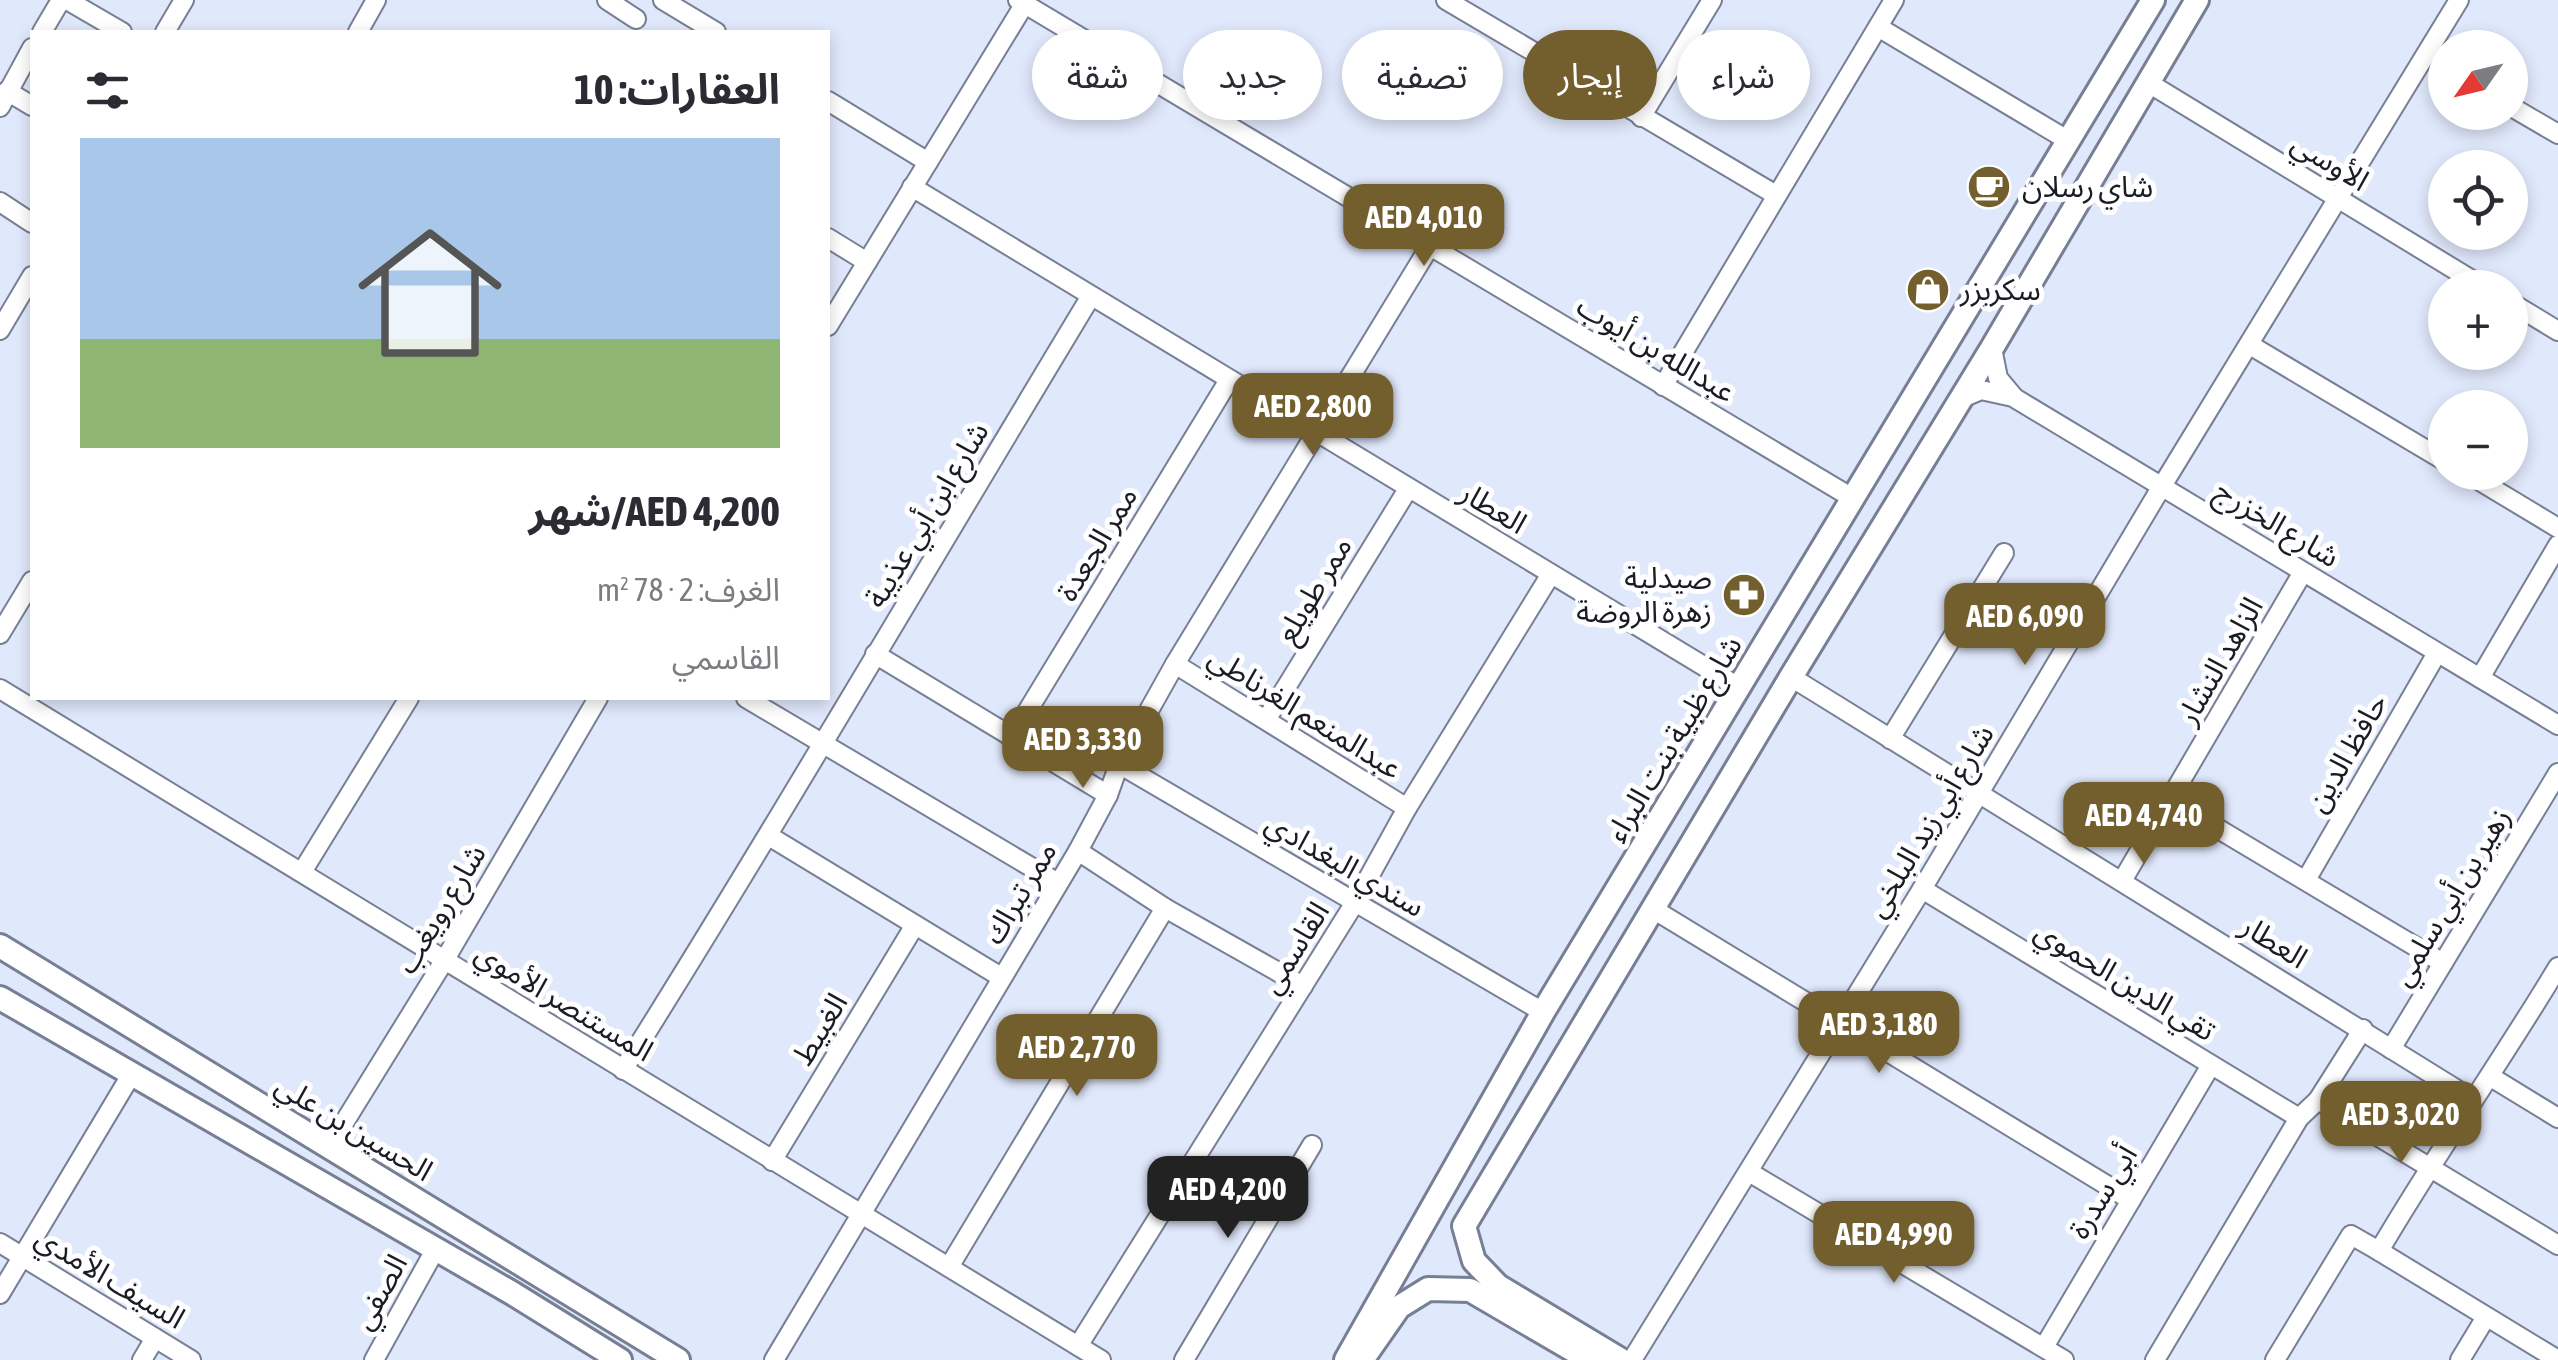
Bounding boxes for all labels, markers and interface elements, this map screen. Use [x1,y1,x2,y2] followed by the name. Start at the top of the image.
[1032,30,1163,120] chip: شقة
[1183,30,1322,120] chip: جديد
[1342,30,1503,120] chip: تصفية
[1523,30,1657,120] chip: إيجار
[1677,30,1810,120] chip: شراء
[2428,30,2528,130] north arrow
[2428,30,2528,490] map controls
[80,63,135,118] icon: filters
[574,65,780,113] text: العقارات: 10
[2282,125,2375,203] street label: الأوسي
[2428,150,2528,250] button: locate
[1966,164,2012,210] cafe icon: شاي رسلان
[2022,169,2153,210] place label: شاي رسلان
[1310,184,1538,269] pin: AED 4,010
[1365,198,1483,235] text: AED 4,010
[340,203,520,383] icon: home
[1905,267,1951,313] shop icon: سكربزر
[2428,270,2528,370] button: +
[1959,272,2041,307] place label: سكربزر
[1571,287,1742,409] street label: عبدالله بن أيوب
[1199,373,1427,458] pin: AED 2,800
[1254,387,1372,424] text: AED 2,800
[2428,390,2528,490] button: −
[857,415,1001,617] street label: شارع ابن أبي عذيبة
[2206,473,2346,579] street label: شارع الخزرج
[1453,474,1533,541] street label: العطار
[1049,480,1144,607] street label: ممر الجعدة
[529,487,780,535] text: AED 4,200/شهر
[1268,530,1363,652] street label: ممر طويلع
[1576,560,1712,629] place label: صيدلية زهرة الروضة
[597,571,780,608] text: الغرف: 2 · 78 m²
[1721,572,1767,618] pharmacy icon: صيدلية زهرة الروضة
[1911,583,2139,668] pin: AED 6,090
[2169,591,2270,731] street label: الزاهد النشار
[1966,597,2084,634] text: AED 6,090
[1598,629,1753,851] street label: شارع ظبية بنت البراء
[672,639,780,676] text: القاسمي
[1199,639,1408,791] street label: عبدالمنعم الغرناطي
[2299,687,2394,818] street label: حافظ الدين
[969,706,1197,791] pin: AED 3,330
[1858,718,2006,926] street label: شارع أبي زيد البلخي
[1024,720,1142,757] text: AED 3,330
[2030,782,2258,867] pin: AED 4,740
[2085,796,2203,833] text: AED 4,740
[2383,801,2523,995] street label: زهير بن أبي سلمي
[1257,805,1431,929] street label: سندي البغدادي
[975,835,1064,950] street label: ممر تبراك
[388,838,497,982] street label: شارع رويغب
[1253,895,1341,1003] street label: القاسمي
[2234,907,2314,975] street label: العطار
[2026,913,2222,1053] street label: تقي الدين الحموي
[466,935,659,1073] street label: المستنصر الأموي
[785,987,854,1070] street label: الغبيط
[1765,991,1993,1076] pin: AED 3,180
[1820,1005,1938,1042] text: AED 3,180
[963,1014,1191,1099] pin: AED 2,770
[1018,1028,1136,1065] text: AED 2,770
[266,1067,439,1193] street label: الحسين بن علي
[2287,1081,2515,1166] pin: AED 3,020
[2342,1095,2460,1132] text: AED 3,020
[2060,1138,2149,1248] street label: أبي سدرة
[1114,1156,1342,1241] pin: AED 4,200
[1169,1170,1287,1207] text: AED 4,200
[1780,1201,2008,1286] pin: AED 4,990
[1835,1215,1953,1252] text: AED 4,990
[26,1219,191,1341] street label: السيف الأمدي
[345,1248,420,1338] street label: الصفي

